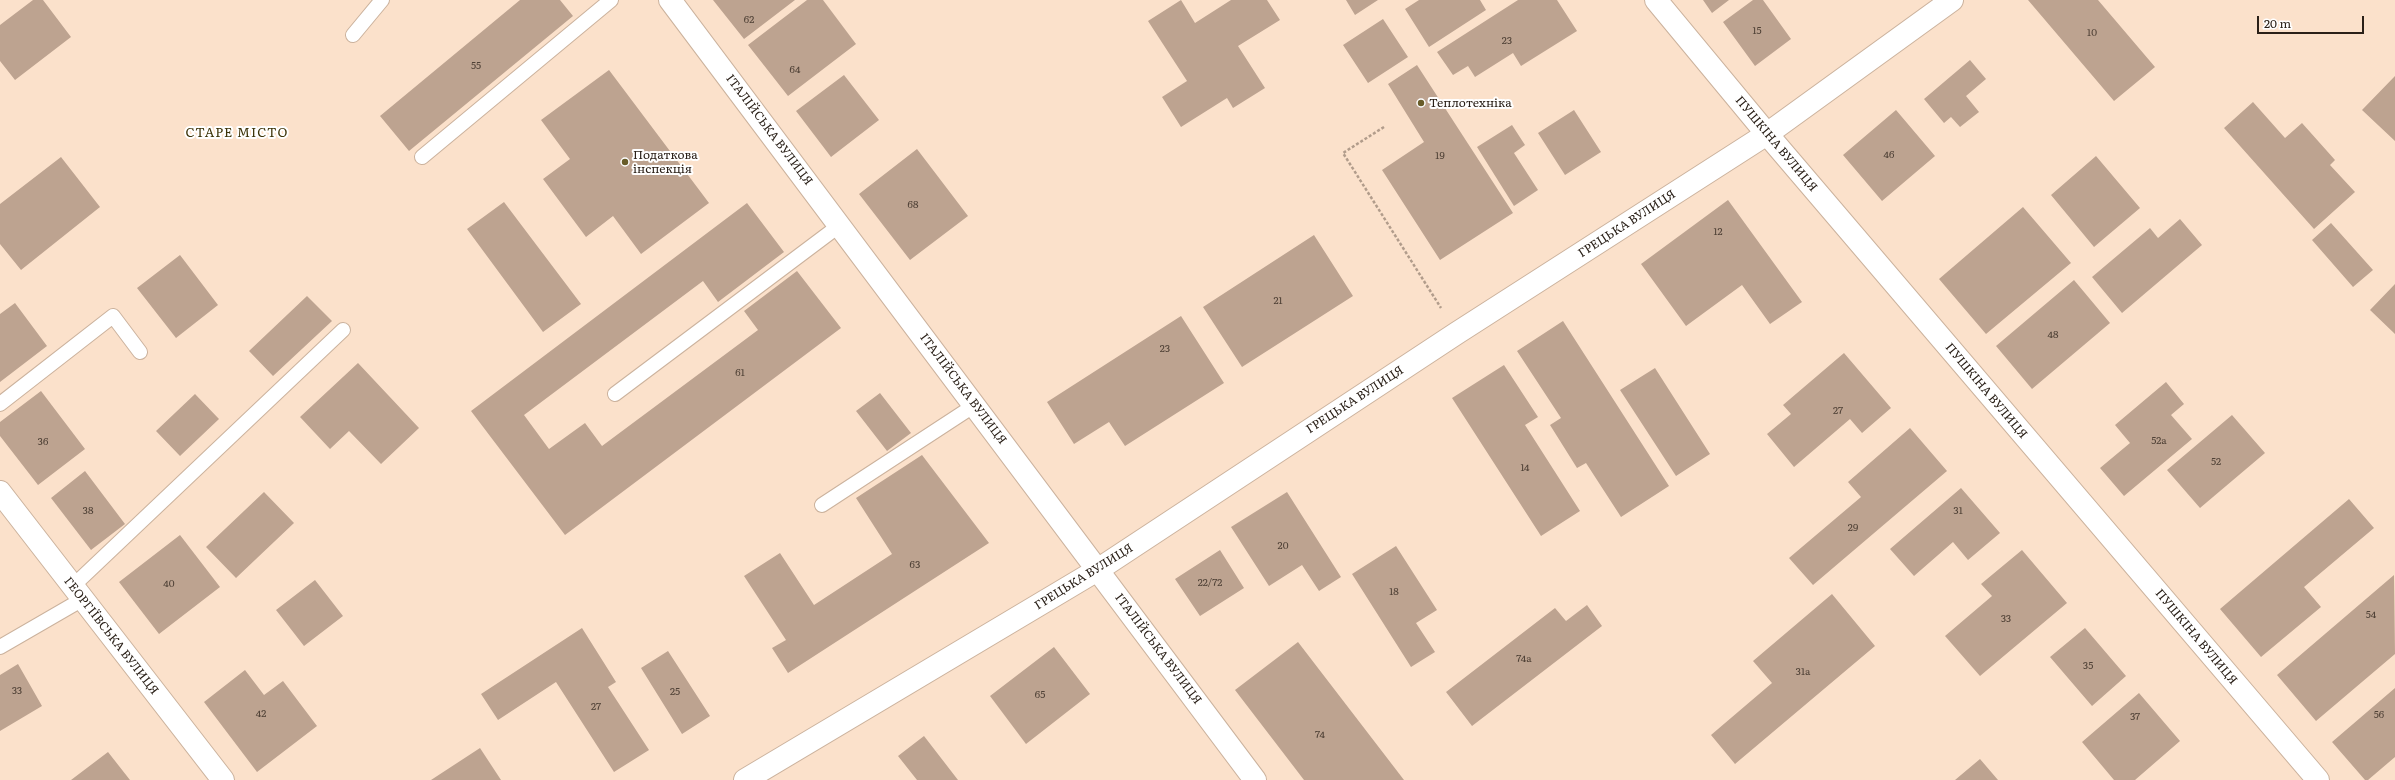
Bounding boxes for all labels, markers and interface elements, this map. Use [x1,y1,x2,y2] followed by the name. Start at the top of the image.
[2259,8,2366,34] scale bar
[744,14,754,26] house number: 62
[2264,14,2291,32] text: 20 m
[1752,25,1762,37] house number: 15
[2087,27,2097,39] house number: 10
[1502,35,1512,47] house number: 23
[471,60,481,72] house number: 55
[790,64,800,76] house number: 64
[723,72,815,188] street label: ІТАЛІЙСЬКА ВУЛИЦЯ
[1732,93,1820,195] street label: ПУШКІНА ВУЛИЦЯ
[1429,96,1512,110] place label: Теплотехніка
[1416,98,1426,108] marker: Теплотехніка
[186,125,288,141] district label: СТАРЕ МІСТО
[633,148,698,176] place label: Податкова інспекція
[1884,149,1894,161] house number: 46
[1435,150,1445,162] house number: 19
[620,157,630,167] marker: Податкова інспекція
[1576,187,1678,261] street label: ГРЕЦЬКА ВУЛИЦЯ
[908,199,918,211] house number: 68
[1713,226,1723,238] house number: 12
[1273,295,1283,307] house number: 21
[2047,329,2059,341] house number: 48
[917,331,1009,447] street label: ІТАЛІЙСЬКА ВУЛИЦЯ
[1942,340,2030,442] street label: ПУШКІНА ВУЛИЦЯ
[1160,343,1170,355] house number: 23
[1304,363,1406,437] street label: ГРЕЦЬКА ВУЛИЦЯ
[735,367,745,379] house number: 61
[1833,405,1843,417] house number: 27
[2151,435,2167,447] house number: 52а
[38,436,48,448] house number: 36
[2211,456,2221,468] house number: 52
[1520,462,1530,474] house number: 14
[83,505,93,517] house number: 38
[1953,505,1963,517] house number: 31
[1848,522,1858,534] house number: 29
[1278,540,1288,552] house number: 20
[1032,541,1136,613] street label: ГРЕЦЬКА ВУЛИЦЯ
[910,559,920,571] house number: 63
[61,574,161,698] street label: ГЕОРГІЇВСЬКА ВУЛИЦЯ
[1198,577,1222,589] house number: 22/72
[163,578,175,590] house number: 40
[1389,586,1399,598] house number: 18
[2152,586,2240,688] street label: ПУШКІНА ВУЛИЦЯ
[1112,591,1204,707] street label: ІТАЛІЙСЬКА ВУЛИЦЯ
[2366,609,2376,621] house number: 54
[2001,613,2011,625] house number: 33
[1516,653,1532,665] house number: 74а
[2083,660,2093,672] house number: 35
[1796,666,1810,678] house number: 31а
[12,685,22,697] house number: 33
[670,686,680,698] house number: 25
[1035,689,1045,701] house number: 65
[591,701,601,713] house number: 27
[256,708,266,720] house number: 42
[2374,709,2384,721] house number: 56
[2130,711,2140,723] house number: 37
[1315,729,1325,741] house number: 74

